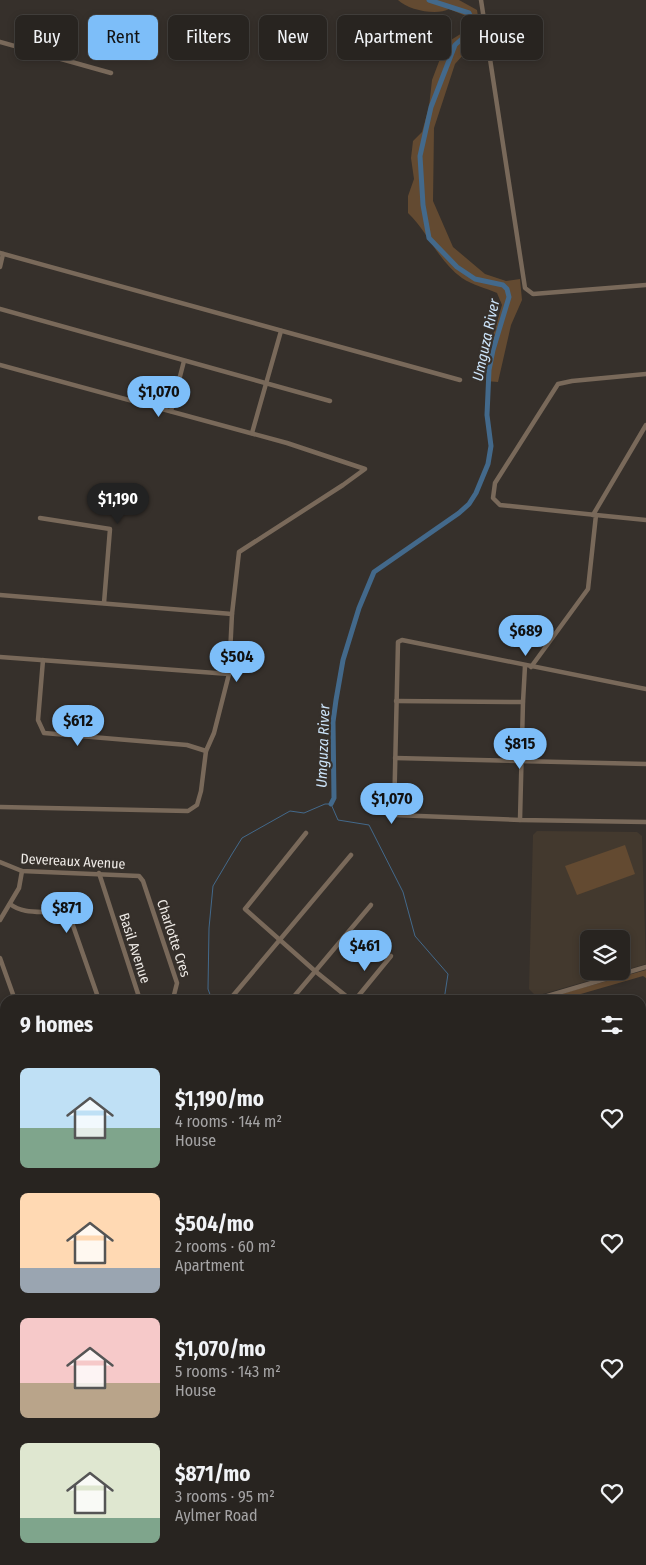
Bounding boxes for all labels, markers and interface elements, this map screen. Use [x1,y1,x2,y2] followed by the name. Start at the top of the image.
[15,15,78,60] chip: Buy
[88,15,158,60] chip: Rent
[168,15,249,60] chip: Filters
[259,15,327,60] chip: New
[337,15,451,60] chip: Apartment
[461,15,543,60] chip: House
[468,296,504,383] water label: Umguza River
[118,376,200,418] pin: $1,070
[138,382,180,401] text: $1,070
[77,482,159,525] pin: $1,190
[98,489,138,508] text: $1,190
[496,614,556,657] pin: $689
[510,621,542,640] text: $689
[207,640,267,683] pin: $504
[221,647,253,666] text: $504
[313,703,333,788] water label: Umguza River
[48,704,108,747] pin: $612
[63,711,93,730] text: $612
[490,728,550,770] pin: $815
[505,734,535,753] text: $815
[351,782,433,825] pin: $1,070
[371,789,413,808] text: $1,070
[20,850,126,873] street label: Devereaux Avenue
[37,892,97,934] pin: $871
[153,897,194,979] street label: Charlotte Cres
[52,898,82,917] text: $871
[115,911,154,986] street label: Basil Avenue
[335,930,395,972] pin: $461
[580,930,630,980] map controls
[580,930,630,980] button: layers
[350,936,380,955] text: $461
[598,1011,626,1039] icon: filters
[20,1012,93,1038] text: 9 homes
[175,1086,264,1112] text: $1,190/mo
[60,1088,120,1148] icon: home
[598,1104,626,1132] icon: heart
[175,1112,282,1131] text: 4 rooms · 144 m²
[175,1131,216,1150] text: House
[175,1211,254,1237] text: $504/mo
[60,1213,120,1273] icon: home
[598,1229,626,1257] icon: heart
[175,1237,276,1256] text: 2 rooms · 60 m²
[175,1256,244,1275] text: Apartment
[175,1336,266,1362] text: $1,070/mo
[60,1338,120,1398] icon: home
[598,1354,626,1382] icon: heart
[175,1362,281,1381] text: 5 rooms · 143 m²
[175,1381,216,1400] text: House
[175,1461,250,1487] text: $871/mo
[60,1463,120,1523] icon: home
[598,1479,626,1507] icon: heart
[175,1487,275,1506] text: 3 rooms · 95 m²
[175,1506,258,1525] text: Aylmer Road

